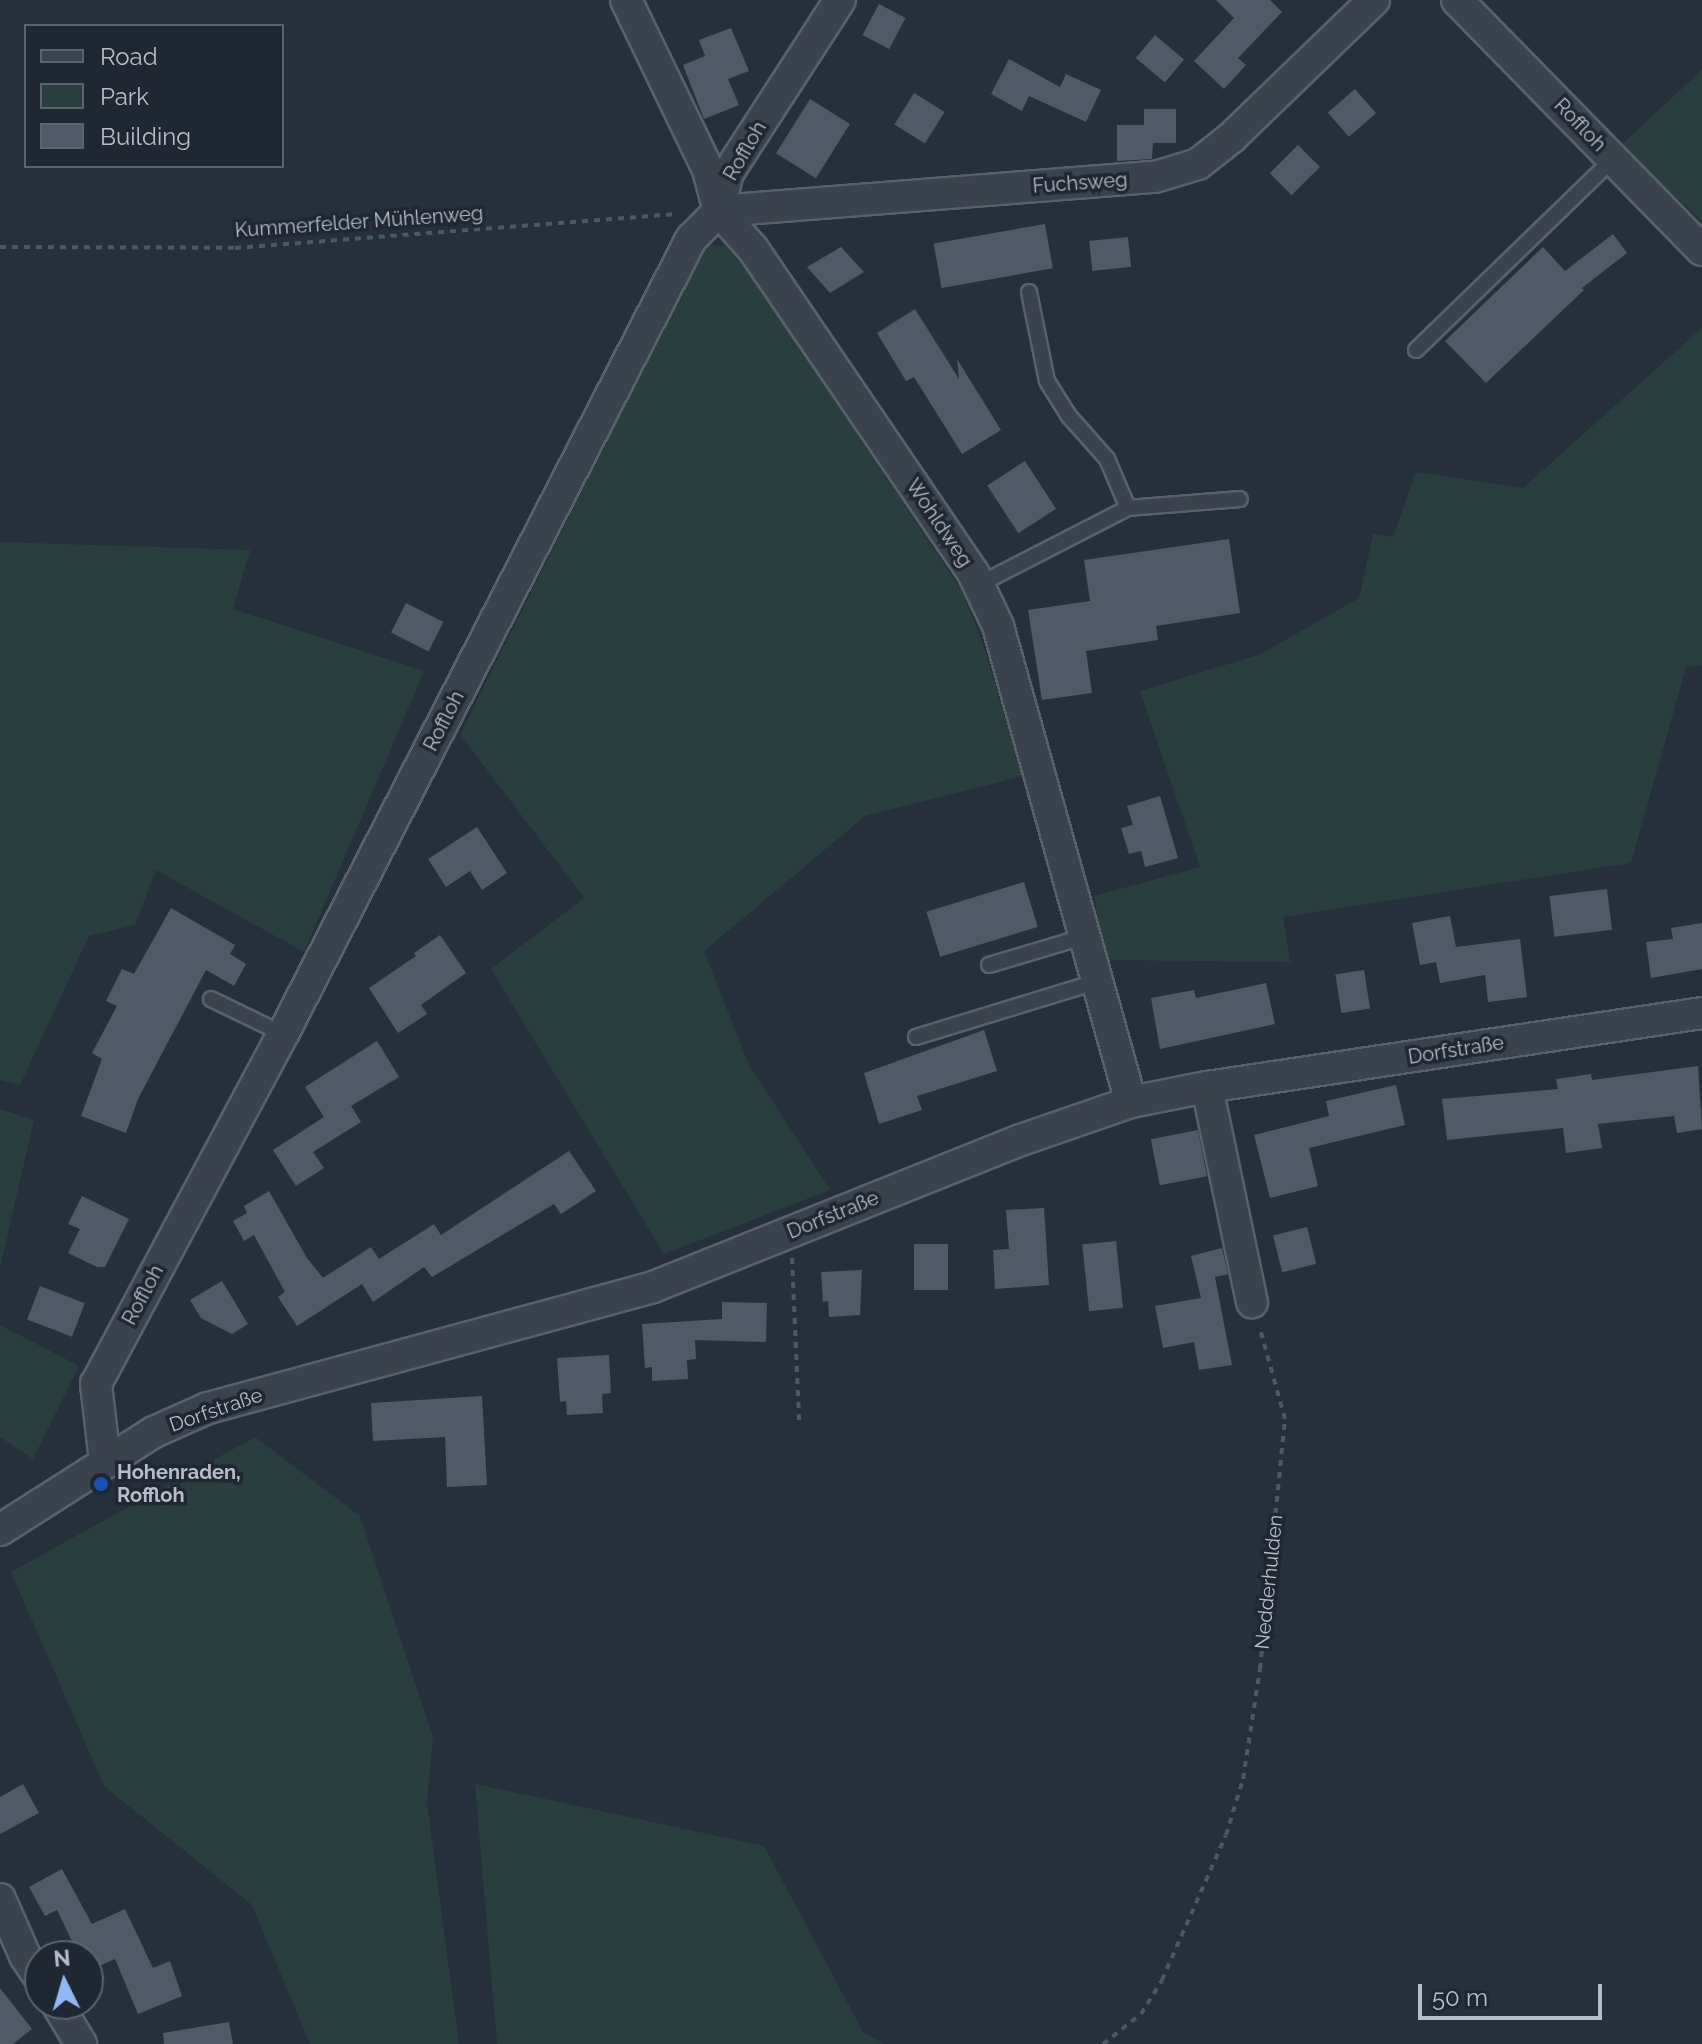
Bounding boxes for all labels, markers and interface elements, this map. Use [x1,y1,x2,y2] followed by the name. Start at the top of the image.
[24,24,284,168] legend
[100,42,158,71] text: Road
[100,82,149,111] text: Park
[1549,94,1611,156] street label: Roffloh
[719,117,771,185] street label: Roffloh
[100,122,191,151] text: Building
[1032,168,1128,198] street label: Fuchsweg
[234,201,484,243] street label: Kummerfelder Mühlenweg
[901,474,977,572] street label: Wohldweg
[419,687,469,755] street label: Roffloh
[1406,1031,1506,1069] street label: Dorfstraße
[784,1186,882,1244] street label: Dorfstraße
[117,1261,169,1329] street label: Roffloh
[166,1383,266,1437] street label: Dorfstraße
[117,1460,241,1507] place label: Hohenraden, Roffloh
[92,1475,110,1493] marker: Hohenraden, Roffloh
[1250,1513,1288,1651] street label: Nedderhulden
[24,1940,104,2020] north arrow
[53,1944,72,1972] text: N
[1422,1968,1606,2018] scale bar
[1432,1983,1488,2012] text: 50 m

